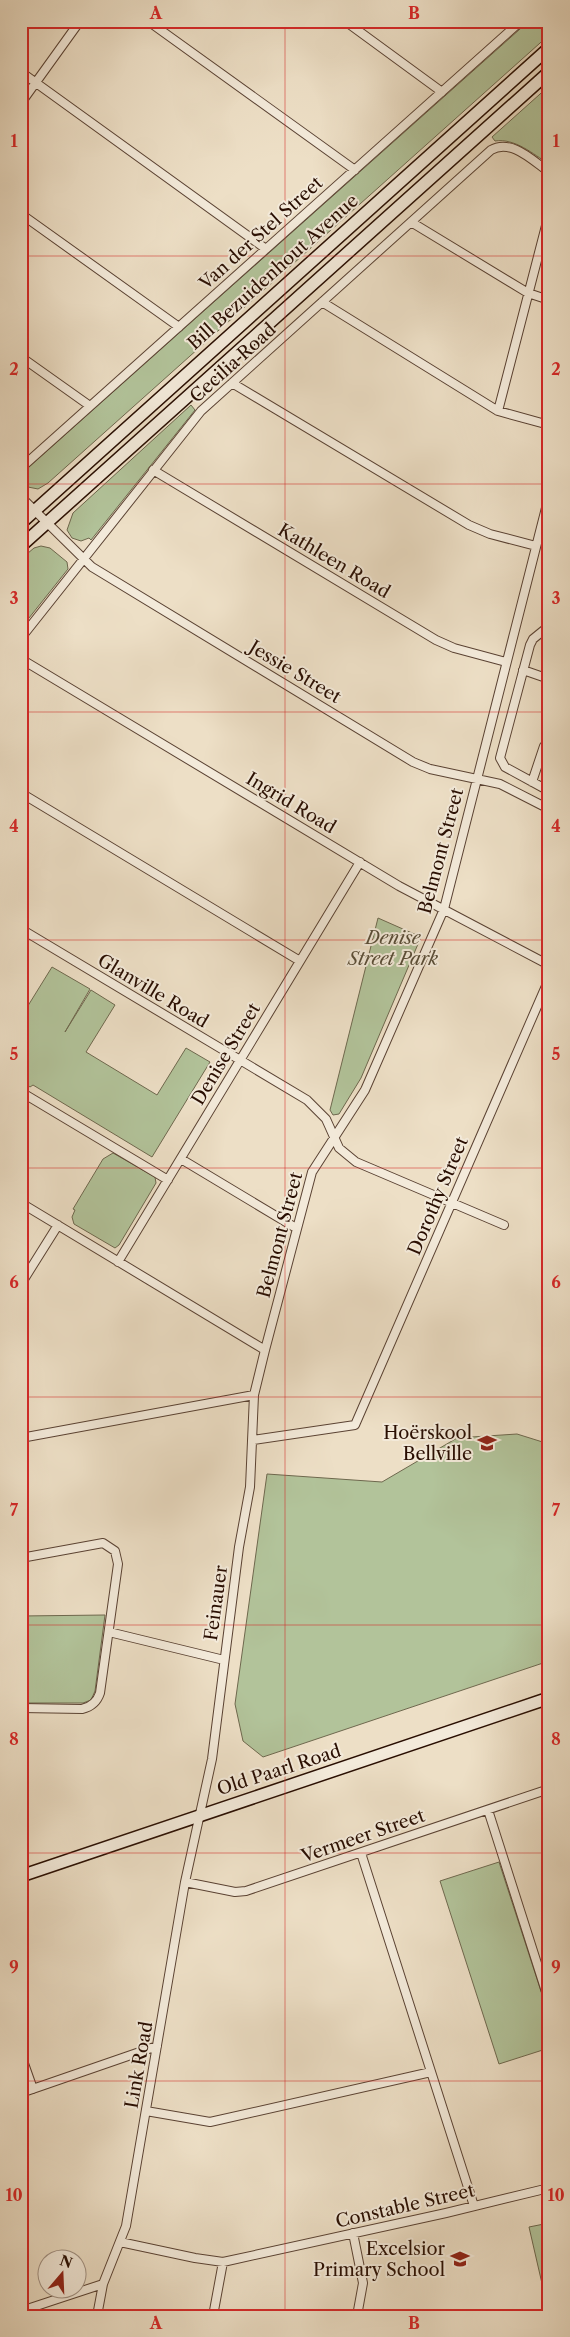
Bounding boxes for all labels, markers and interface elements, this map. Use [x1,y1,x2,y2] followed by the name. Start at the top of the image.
[149,3,163,23] text: A
[408,3,420,23] text: B
[10,131,18,151] text: 1
[552,131,560,151] text: 1
[194,171,328,295] street label: Van der Stel Street
[183,190,363,354] street label: Bill Bezuidenhout Avenue
[185,319,281,407] street label: Cecilia Road
[9,359,19,379] text: 2
[551,359,561,379] text: 2
[274,519,394,603] street label: Kathleen Road
[9,588,19,608] text: 3
[551,588,561,608] text: 3
[242,634,345,708] street label: Jessie Street
[242,768,340,838] street label: Ingrid Road
[414,785,469,916] street label: Belmont Street
[9,816,19,836] text: 4
[551,816,561,836] text: 4
[347,927,439,970] park label: Denise Street Park
[94,949,212,1033] street label: Glanville Road
[187,998,265,1109] street label: Denise Street
[10,1044,19,1064] text: 5
[552,1044,561,1064] text: 5
[403,1133,473,1258] street label: Dorothy Street
[253,1169,308,1300] street label: Belmont Street
[9,1272,19,1292] text: 6
[551,1272,561,1292] text: 6
[383,1422,472,1465] place label: Hoërskool Bellville
[476,1432,498,1454] school or university icon: Hoërskool Bellville
[10,1500,19,1520] text: 7
[552,1500,561,1520] text: 7
[200,1563,232,1642] street label: Feinauer
[9,1729,19,1749] text: 8
[551,1729,561,1749] text: 8
[214,1740,344,1800] street label: Old Paarl Road
[297,1804,428,1868] street label: Vermeer Street
[9,1957,19,1977] text: 9
[551,1957,561,1977] text: 9
[121,2020,157,2110] street label: Link Road
[333,2179,477,2233] street label: Constable Street
[5,2185,23,2205] text: 10
[547,2185,565,2205] text: 10
[313,2238,445,2281] place label: Excelsior Primary School
[449,2248,471,2270] school or university icon: Excelsior Primary School
[38,2250,88,2300] north arrow
[58,2251,75,2272] text: N
[149,2313,163,2333] text: A
[408,2313,420,2333] text: B

